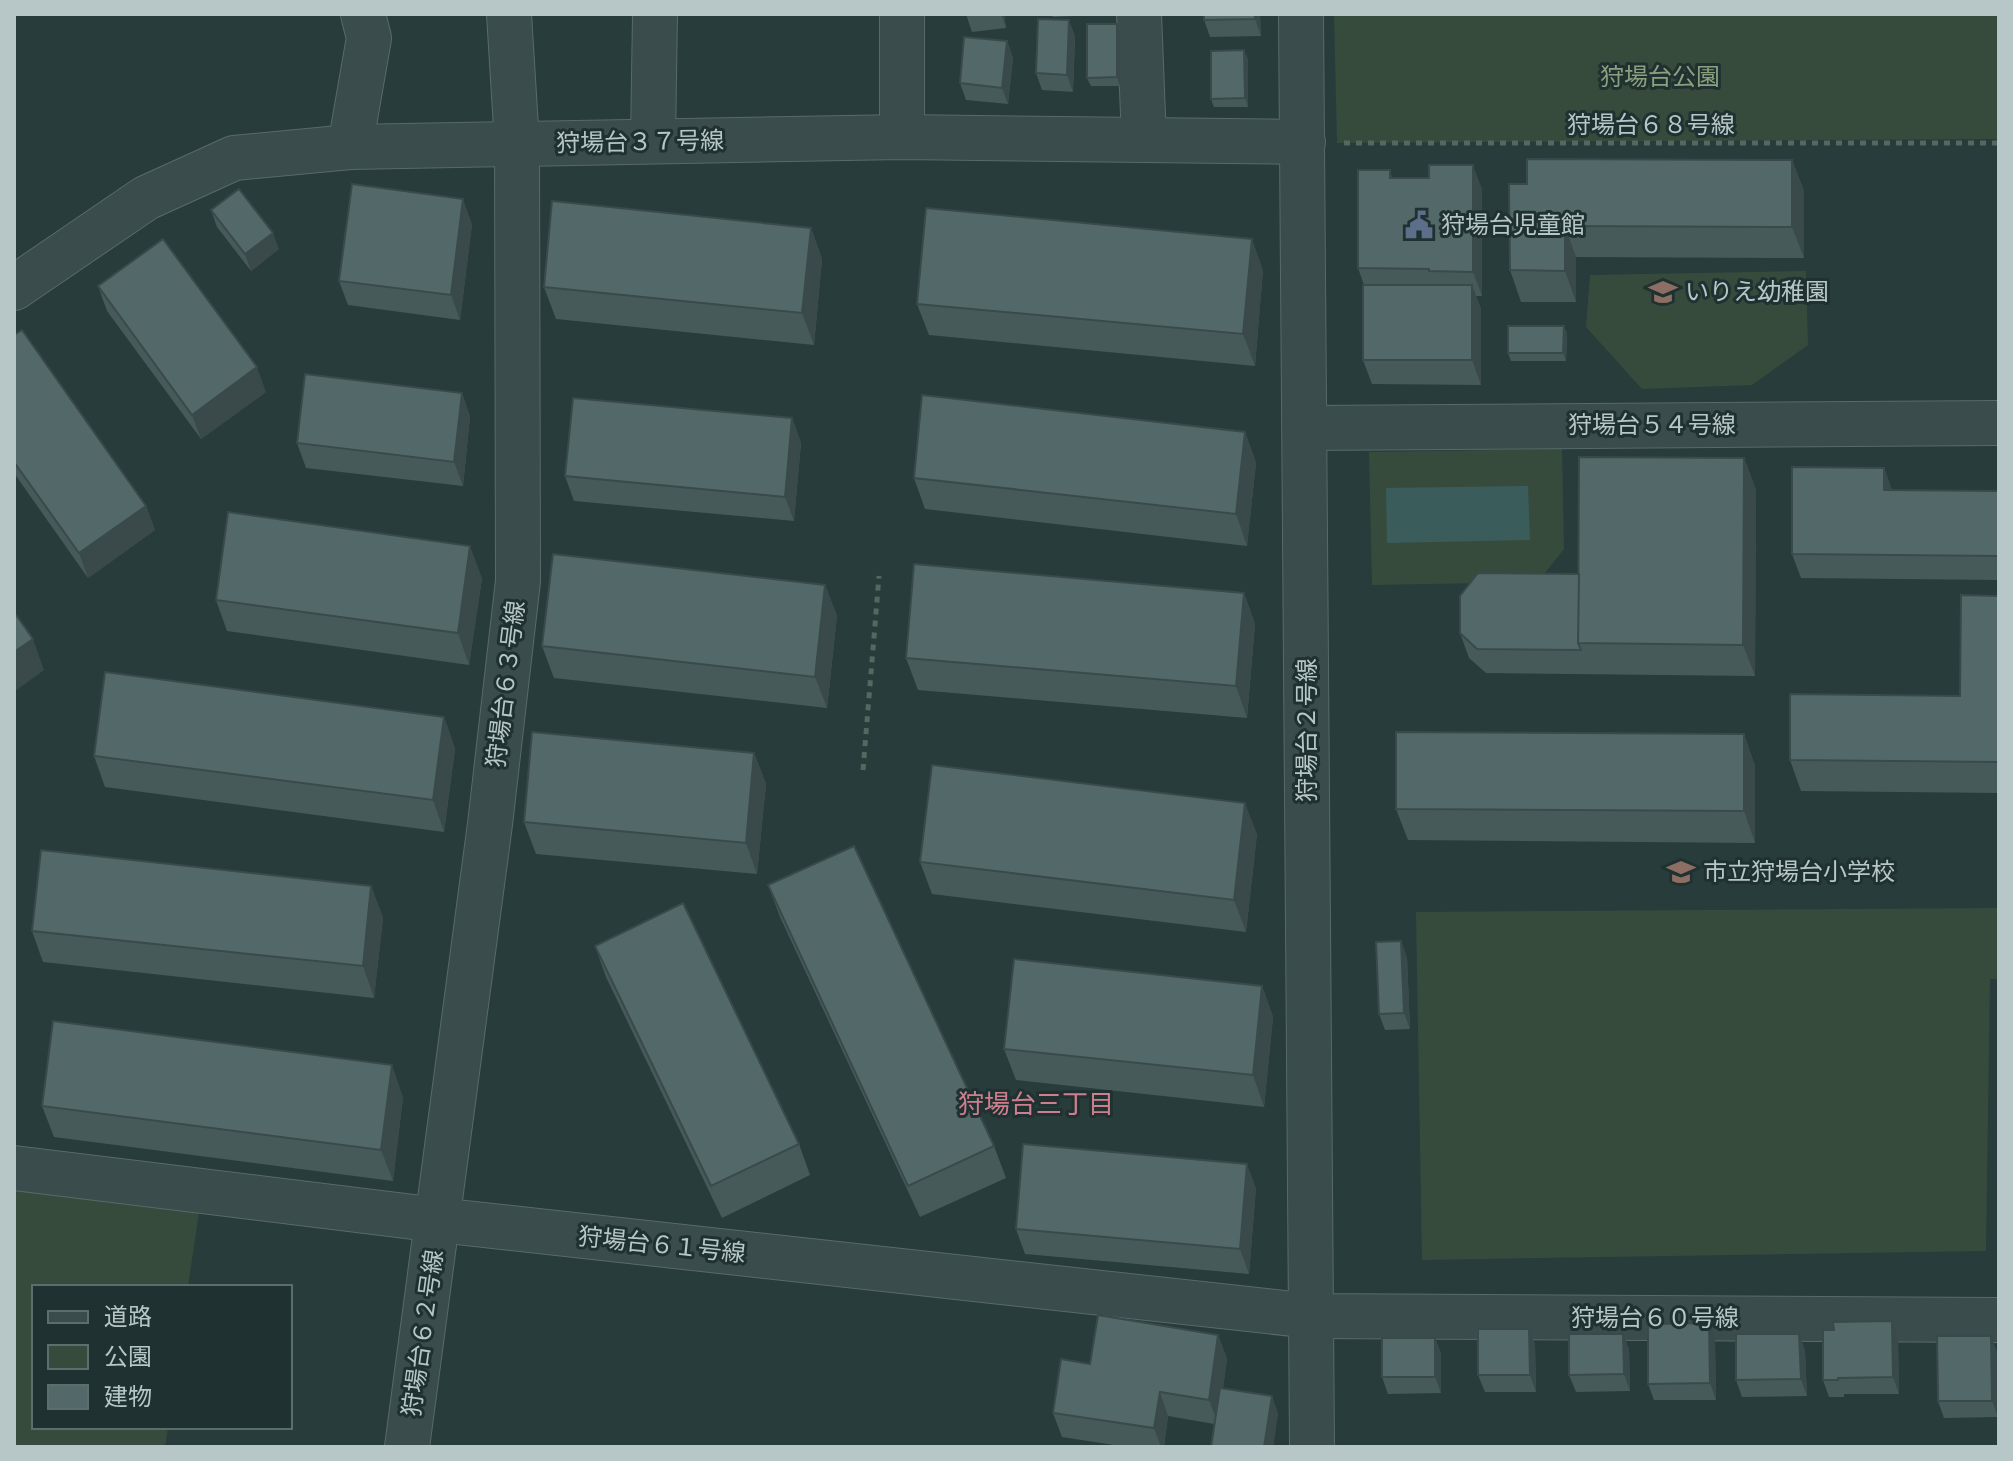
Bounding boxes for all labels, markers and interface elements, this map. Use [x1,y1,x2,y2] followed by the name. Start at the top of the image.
[1600,64,1720,94] park label: 狩場台公園
[1567,112,1735,142] street label: 狩場台６８号線
[556,128,724,160] street label: 狩場台３７号線
[1404,210,1434,240] public building icon: 狩場台児童館
[1441,212,1585,242] place label: 狩場台児童館
[1648,277,1678,307] school or university icon: いりえ幼稚園
[1685,279,1829,309] place label: いりえ幼稚園
[1568,412,1736,442] street label: 狩場台５４号線
[483,599,533,769] street label: 狩場台６３号線
[1294,658,1324,802] street label: 狩場台２号線
[1666,857,1696,887] school or university icon: 市立狩場台小学校
[1703,859,1895,889] place label: 市立狩場台小学校
[958,1090,1114,1123] district label: 狩場台三丁目
[577,1223,747,1271] street label: 狩場台６１号線
[398,1248,452,1419] street label: 狩場台６２号線
[32,1285,292,1429] legend
[104,1304,152,1334] text: 道路
[1571,1305,1739,1335] street label: 狩場台６０号線
[104,1344,152,1374] text: 公園
[104,1384,152,1414] text: 建物

